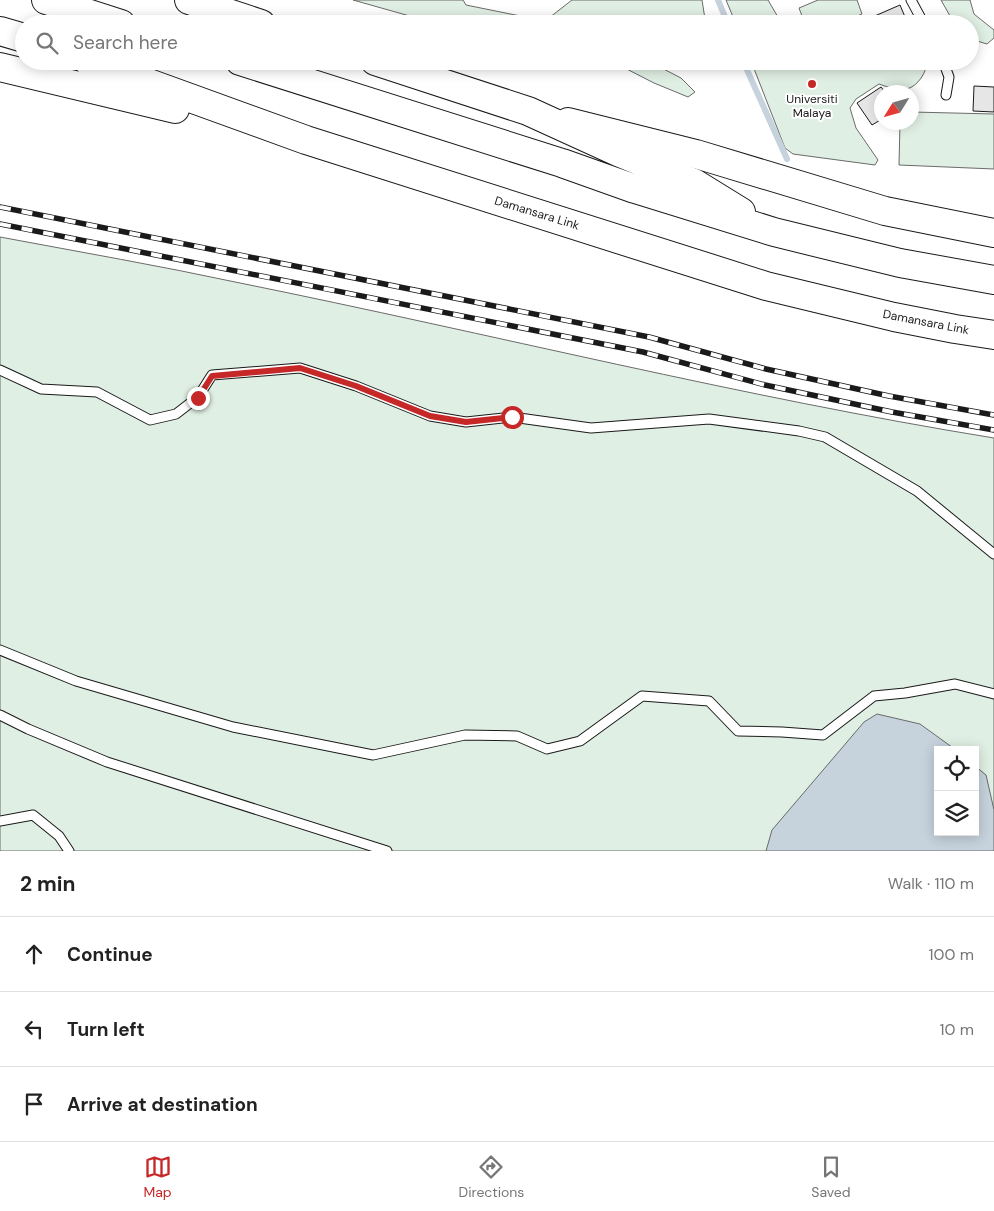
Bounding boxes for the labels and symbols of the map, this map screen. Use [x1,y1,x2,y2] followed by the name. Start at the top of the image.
[806,78,818,90] marker: Universiti Malaya
[874,85,919,130] north arrow
[786,91,838,121] place label: Universiti Malaya
[493,193,581,233] street label: Damansara Link
[881,306,971,338] street label: Damansara Link
[187,387,210,410] route end
[501,406,524,429] route start

